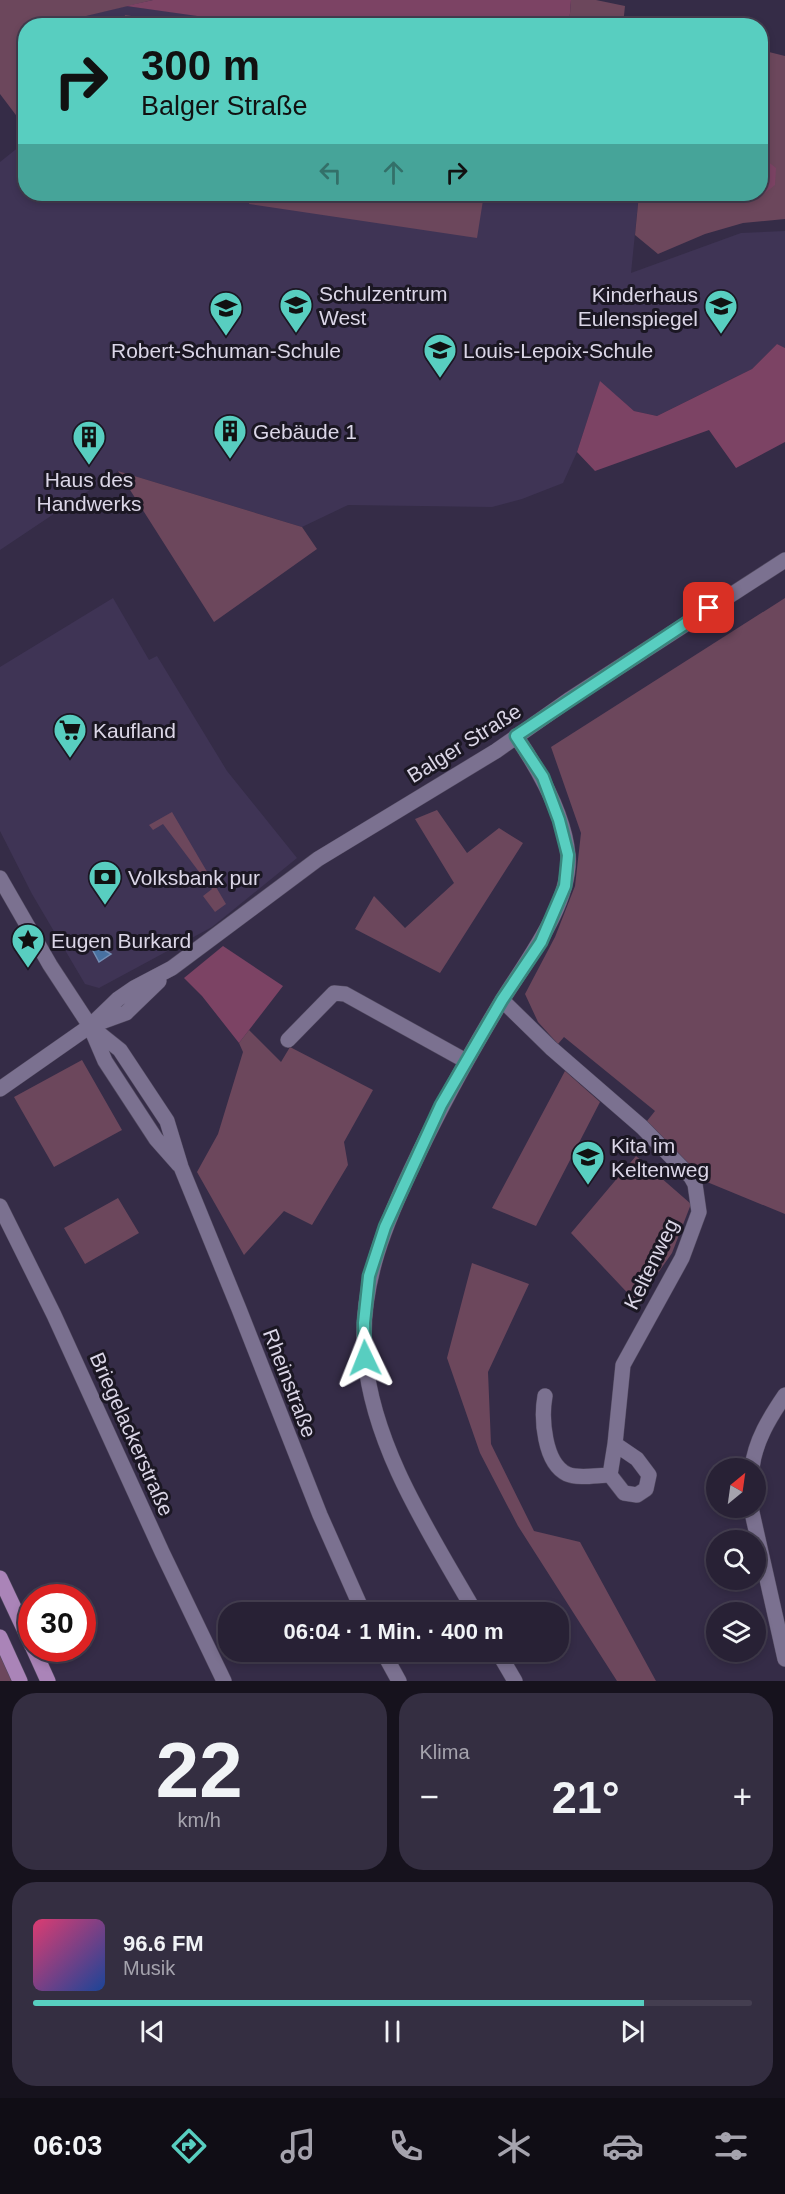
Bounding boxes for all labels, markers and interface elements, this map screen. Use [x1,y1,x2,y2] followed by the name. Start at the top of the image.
[42,42,120,120] icon: right
[141,42,260,89] text: 300 m
[141,91,308,121] text: Balger Straße
[314,156,347,189] icon: left
[377,156,410,189] icon: ahead
[440,156,473,189] icon: right
[319,282,447,329] place label: Schulzentrum West
[578,283,698,330] place label: Kinderhaus Eulenspiegel
[278,287,314,334] school or university icon: Schulzentrum West
[703,288,739,335] school or university icon: Kinderhaus Eulenspiegel
[208,290,244,337] school or university icon: Robert-Schuman-Schule
[422,332,458,379] school or university icon: Louis-Lepoix-Schule
[111,339,341,362] place label: Robert-Schuman-Schule
[463,339,653,362] place label: Louis-Lepoix-Schule
[212,413,248,460] building icon: Gebäude 1
[71,419,107,466] building icon: Haus des Handwerks
[253,420,357,443] place label: Gebäude 1
[36,468,142,515] place label: Haus des Handwerks
[683,582,734,633] pin
[692,591,725,624] icon: arrive
[403,699,525,787] street label: Balger Straße
[52,712,88,759] supermarket icon: Kaufland
[93,719,176,742] place label: Kaufland
[87,859,123,906] bank icon: Volksbank pur
[128,866,260,889] place label: Volksbank pur
[10,922,46,969] place icon: Eugen Burkard
[51,929,191,952] place label: Eugen Burkard
[611,1134,709,1181] place label: Kita im Keltenweg
[570,1139,606,1186] school or university icon: Kita im Keltenweg
[619,1215,683,1313] street label: Keltenweg
[259,1325,321,1441] street label: Rheinstraße
[333,1326,397,1390] position arrow
[86,1349,178,1519] street label: Briegelackerstraße
[706,1458,766,1518] north arrow
[706,1458,766,1662] map controls
[706,1530,766,1590] button: search
[18,1584,96,1662] speed limit sign: 30
[706,1602,766,1662] button: layers
[283,1619,504,1644] text: 06:04 · 1 Min. · 400 m
[156,1726,243,1814] text: 22
[420,1741,470,1763] text: Klima
[552,1772,620,1823] text: 21°
[420,1778,439,1815] text: −
[733,1778,752,1815] text: +
[178,1809,221,1831] text: km/h
[123,1931,204,1956] text: 96.6 FM
[123,1957,175,1979] text: Musik
[136,2015,169,2048] icon: previous
[376,2015,409,2048] icon: pause
[616,2015,649,2048] icon: next
[168,2125,210,2167] icon: directions
[277,2125,319,2167] icon: music
[385,2125,427,2167] icon: phone
[493,2125,535,2167] icon: climate
[602,2125,644,2167] icon: car
[710,2125,752,2167] icon: filters
[33,2131,102,2161] text: 06:03

